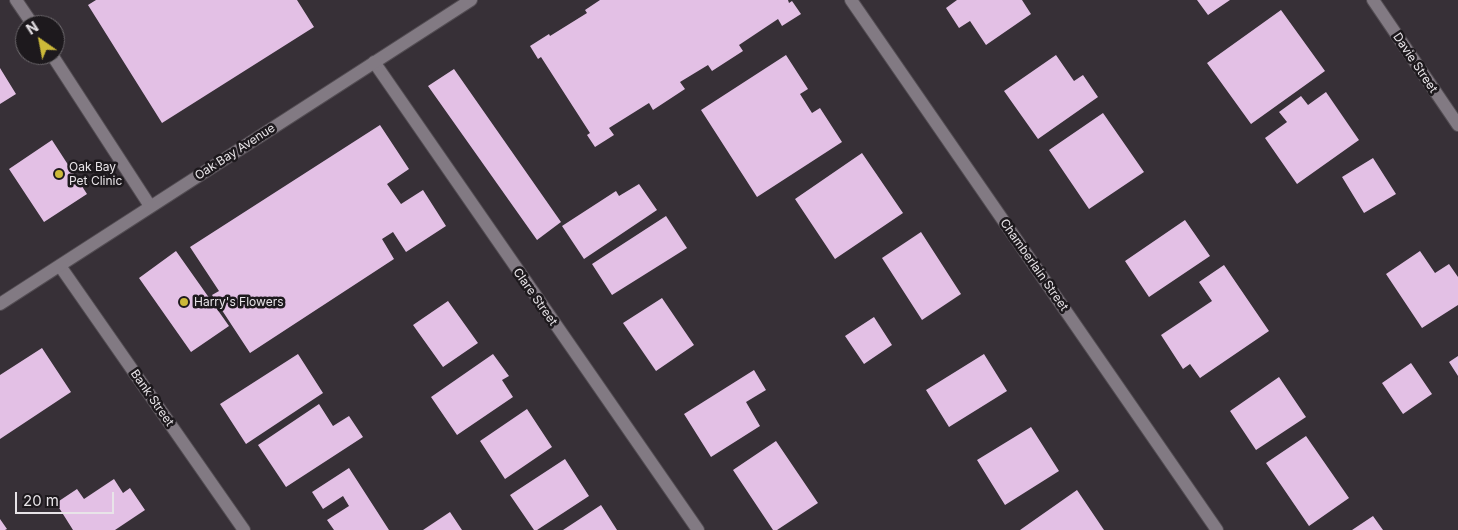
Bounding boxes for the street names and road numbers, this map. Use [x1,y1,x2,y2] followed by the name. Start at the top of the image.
[1390,30,1440,96] street label: Davie Street
[192,121,278,183] street label: Oak Bay Avenue
[997,216,1071,314] street label: Chamberlain Street
[510,265,560,329] street label: Clare Street
[127,367,177,429] street label: Bank Street

